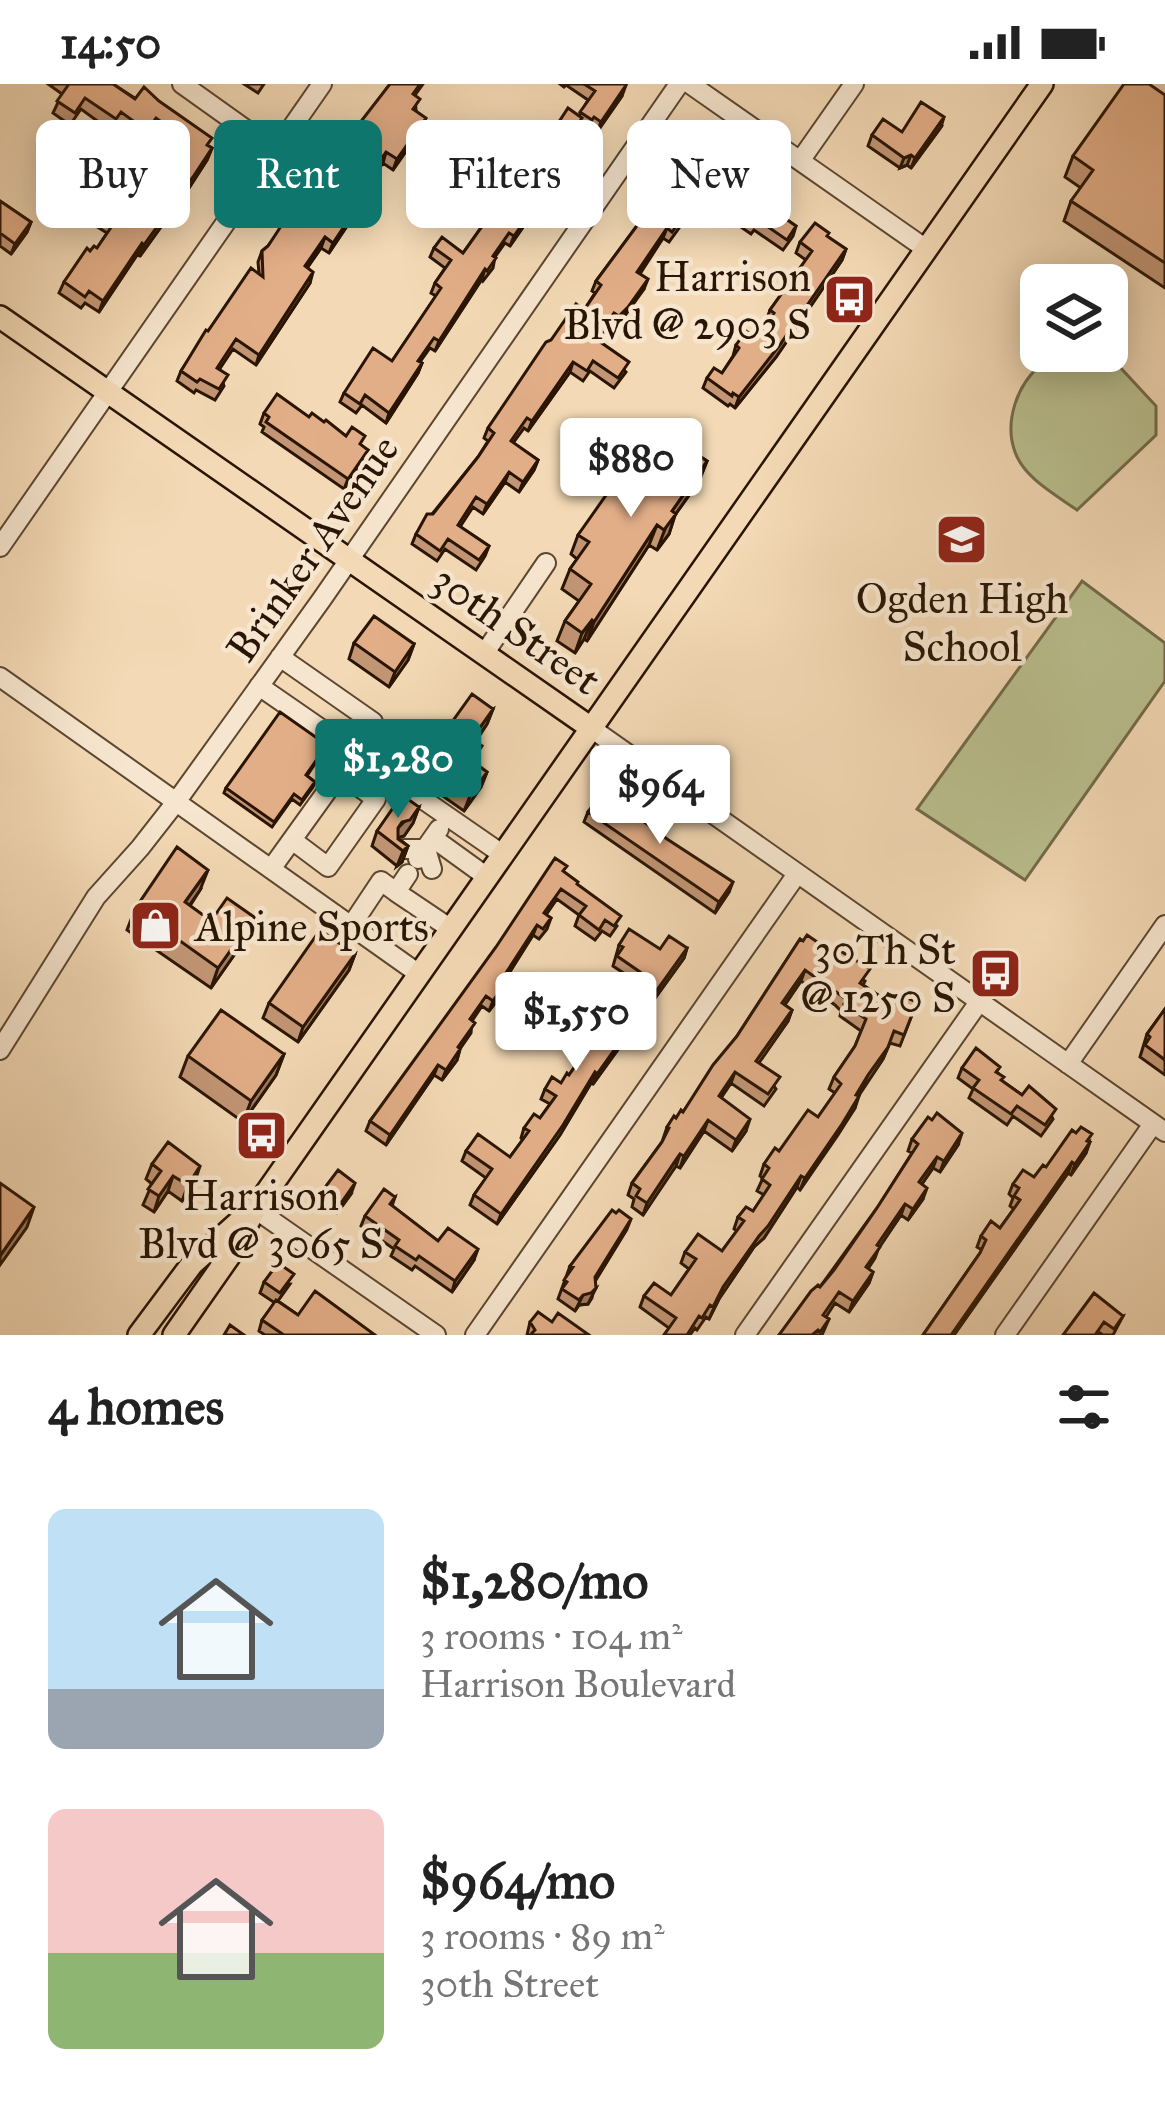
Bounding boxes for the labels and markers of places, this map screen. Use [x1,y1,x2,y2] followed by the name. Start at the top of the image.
[563,251,811,351] place label: Harrison Blvd @ 2903 S
[822,272,878,328] bus stop icon: Harrison Blvd @ 2903 S
[560,418,702,520] pin: $880
[934,511,990,567] school or university icon: Ogden High School
[856,573,1068,673] place label: Ogden High School
[300,719,496,821] pin: $1,280
[589,745,731,847] pin: $964
[128,898,184,954] shop icon: Alpine Sports
[193,901,429,953] place label: Alpine Sports
[800,924,956,1024] place label: 30Th St @ 1250 S
[967,945,1023,1001] bus stop icon: 30Th St @ 1250 S
[478,972,674,1074] pin: $1,550
[233,1108,289,1164] bus stop icon: Harrison Blvd @ 3065 S
[138,1170,384,1270] place label: Harrison Blvd @ 3065 S

